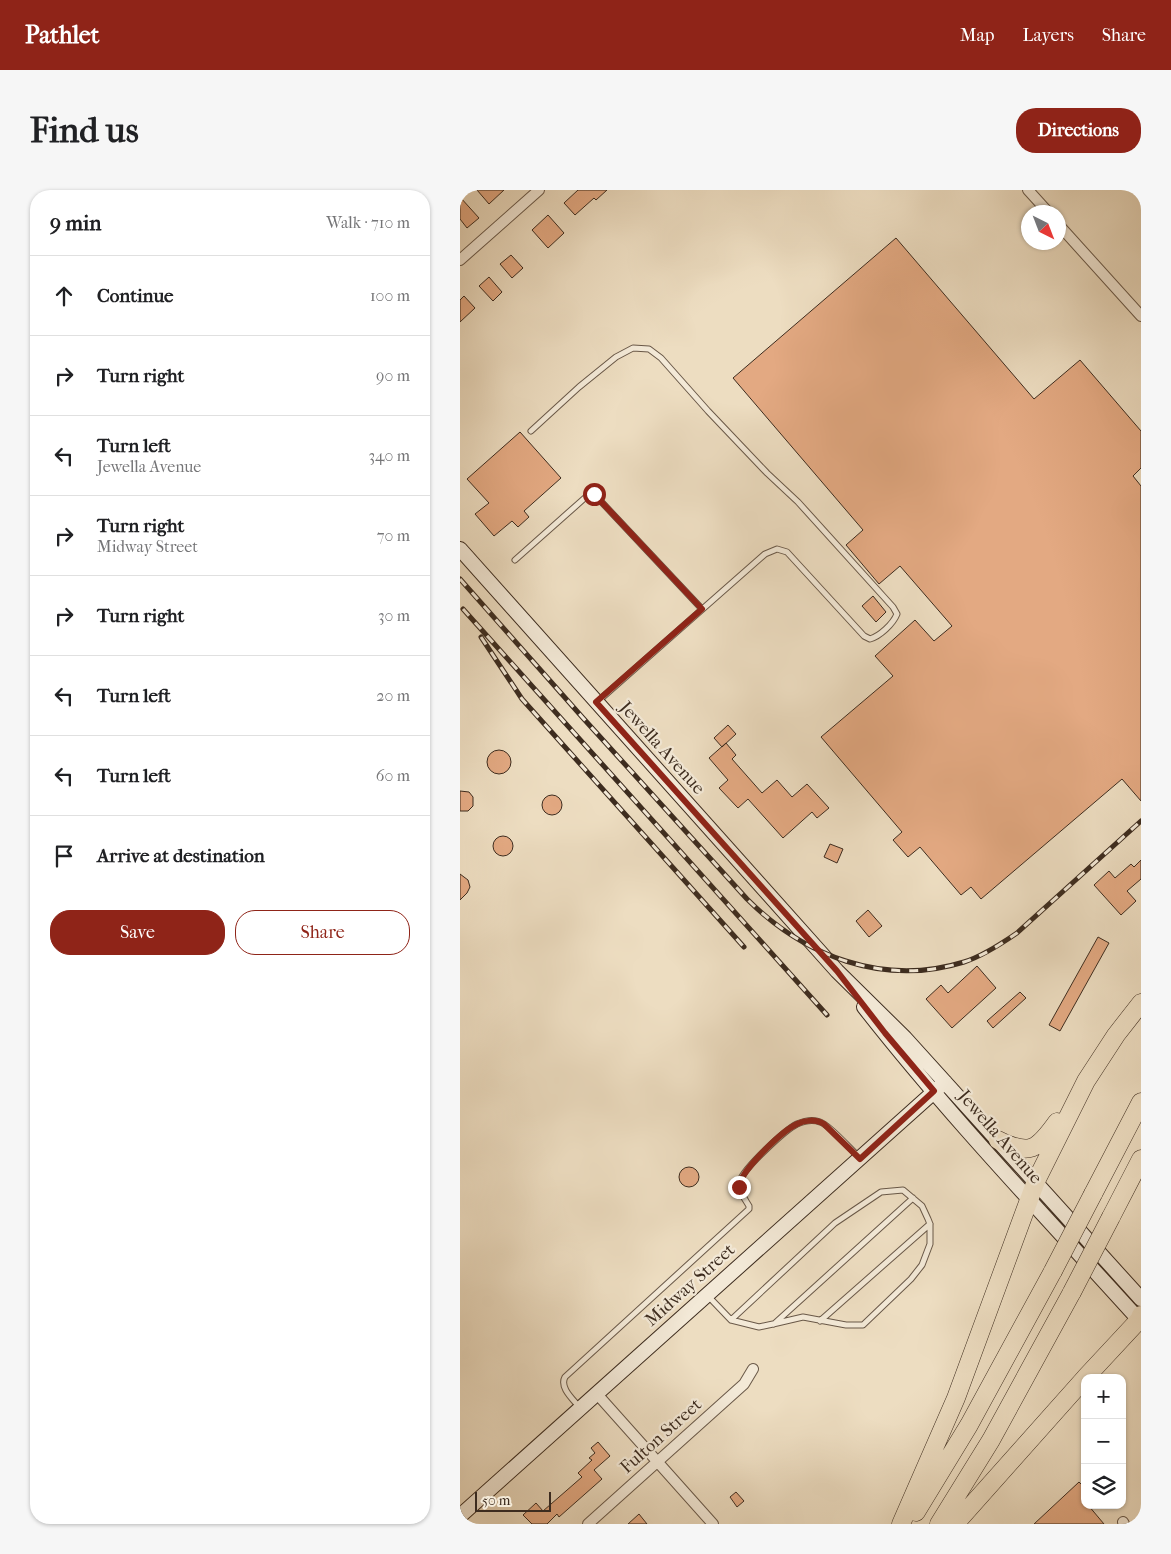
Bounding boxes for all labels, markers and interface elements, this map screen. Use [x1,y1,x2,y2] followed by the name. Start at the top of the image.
[25,21,99,49] text: Pathlet
[960,25,994,46] text: Map
[1022,25,1074,46] text: Layers
[1102,25,1146,46] text: Share
[1016,108,1141,153] button: Directions
[30,110,139,151] text: Find us
[1021,205,1066,250] north arrow
[50,211,101,235] text: 9 min
[326,213,410,232] text: Walk · 710 m
[50,282,78,310] icon: ahead
[97,285,173,307] text: Continue
[370,286,410,305] text: 100 m
[50,362,78,390] icon: right
[97,365,184,387] text: Turn right
[376,366,410,385] text: 90 m
[97,435,171,457] text: Turn left
[50,442,78,470] icon: left
[368,446,410,465] text: 340 m
[97,457,201,476] text: Jewella Avenue
[583,483,606,506] route start
[97,515,184,537] text: Turn right
[50,522,78,550] icon: right
[377,526,410,545] text: 70 m
[97,537,198,556] text: Midway Street
[50,602,78,630] icon: right
[97,605,184,627] text: Turn right
[378,606,410,625] text: 30 m
[50,682,78,710] icon: left
[97,685,171,707] text: Turn left
[376,686,410,705] text: 20 m
[614,696,709,799] street label: Jewella Avenue
[50,762,78,790] icon: left
[97,765,171,787] text: Turn left
[376,766,410,785] text: 60 m
[50,842,78,870] icon: arrive
[97,845,265,867] text: Arrive at destination
[50,910,225,955] button: Save
[235,910,410,955] button: Share
[952,1084,1046,1188] street label: Jewella Avenue
[728,1176,751,1199] route end
[641,1239,740,1331] street label: Midway Street
[1081,1374,1126,1509] map controls
[1081,1374,1126,1419] button: +
[616,1394,706,1478] street label: Fulton Street
[1081,1419,1126,1464] button: −
[1081,1464,1126,1509] button: layers
[475,1489,551,1512] scale bar
[482,1492,510,1509] text: 50 m

